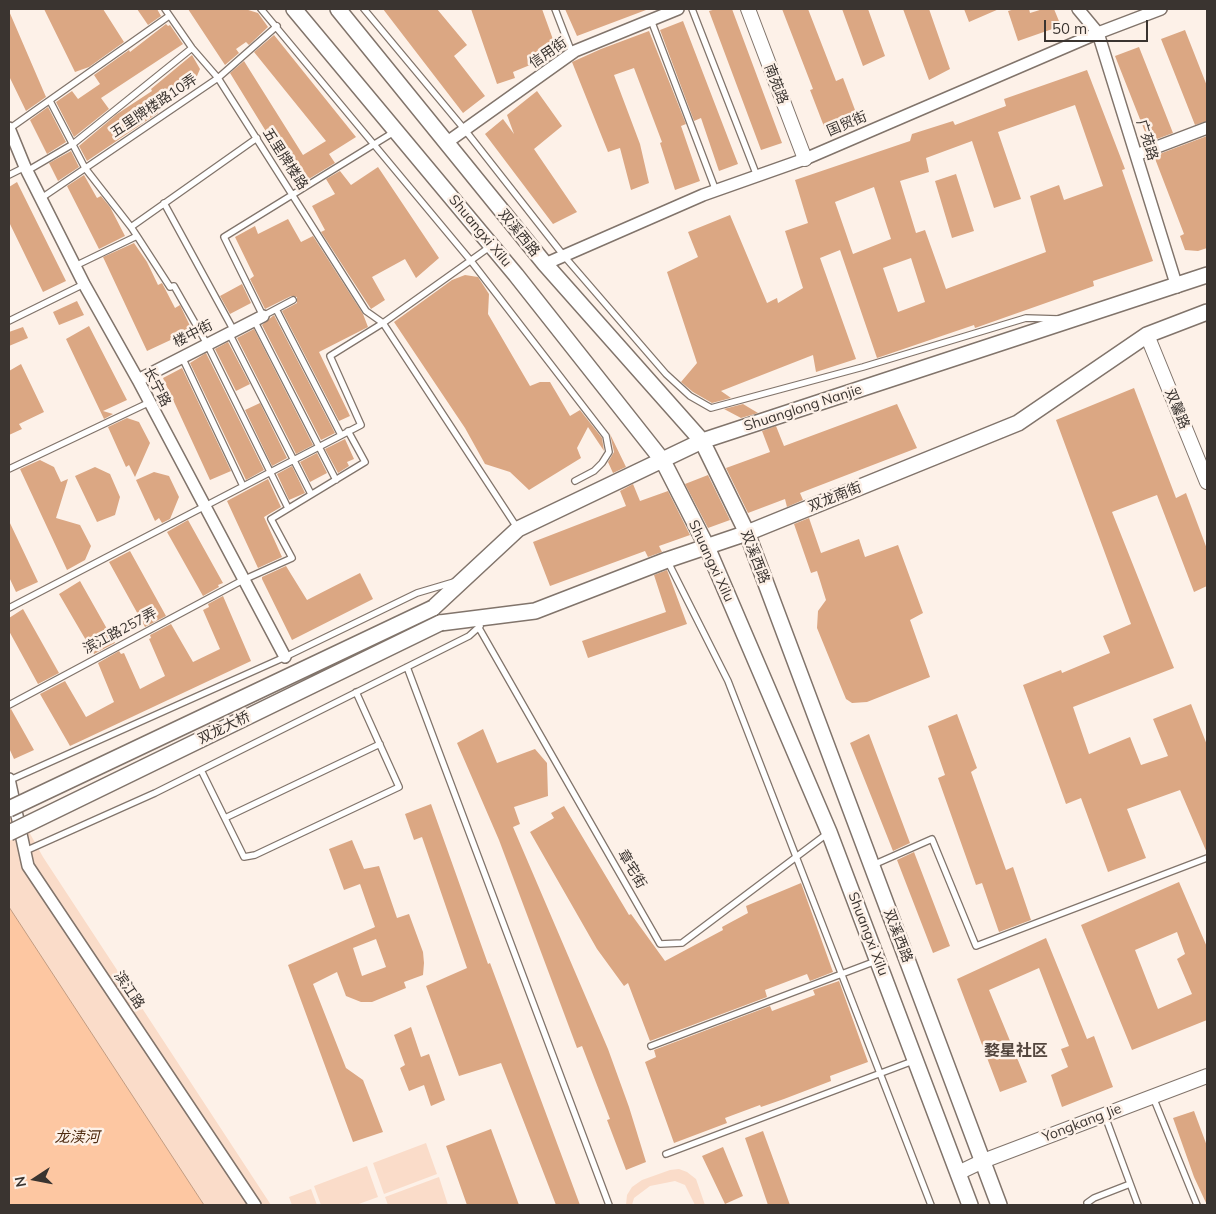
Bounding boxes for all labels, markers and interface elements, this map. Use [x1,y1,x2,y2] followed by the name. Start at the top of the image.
[1046,10,1150,42] scale bar
[1052,19,1087,38] text: 50 m
[526,34,570,72] street label: 信用街
[761,61,791,107] street label: 南苑路
[108,71,200,141] street label: 五里牌楼路10弄
[824,108,870,140] street label: 国贸街
[1133,117,1161,163] street label: 广苑路
[259,125,311,193] street label: 五里牌楼路
[445,192,515,270] street label: Shuangxi Xilu
[495,206,543,260] street label: 双溪西路
[170,317,216,351] street label: 楼中街
[140,364,174,410] street label: 长宁路
[742,381,864,435] street label: Shuanglong Nanjie
[1161,386,1193,432] street label: 双馨路
[806,479,864,515] street label: 双龙南街
[685,517,737,605] street label: Shuangxi Xilu
[737,528,773,586] street label: 双溪西路
[80,605,160,657] street label: 滨江路257弄
[195,708,253,748] street label: 双龙大桥
[614,847,650,891] street label: 章宅街
[844,890,892,978] street label: Shuangxi Xilu
[880,907,916,965] street label: 双溪西路
[110,968,148,1012] street label: 滨江路
[984,1041,1048,1061] district label: 婺星社区
[1040,1100,1124,1146] street label: Yongkang Jie
[55,1128,99,1146] water label: 龙渎河
[10,1154,60,1204] north arrow
[10,1175,30,1189] text: N

